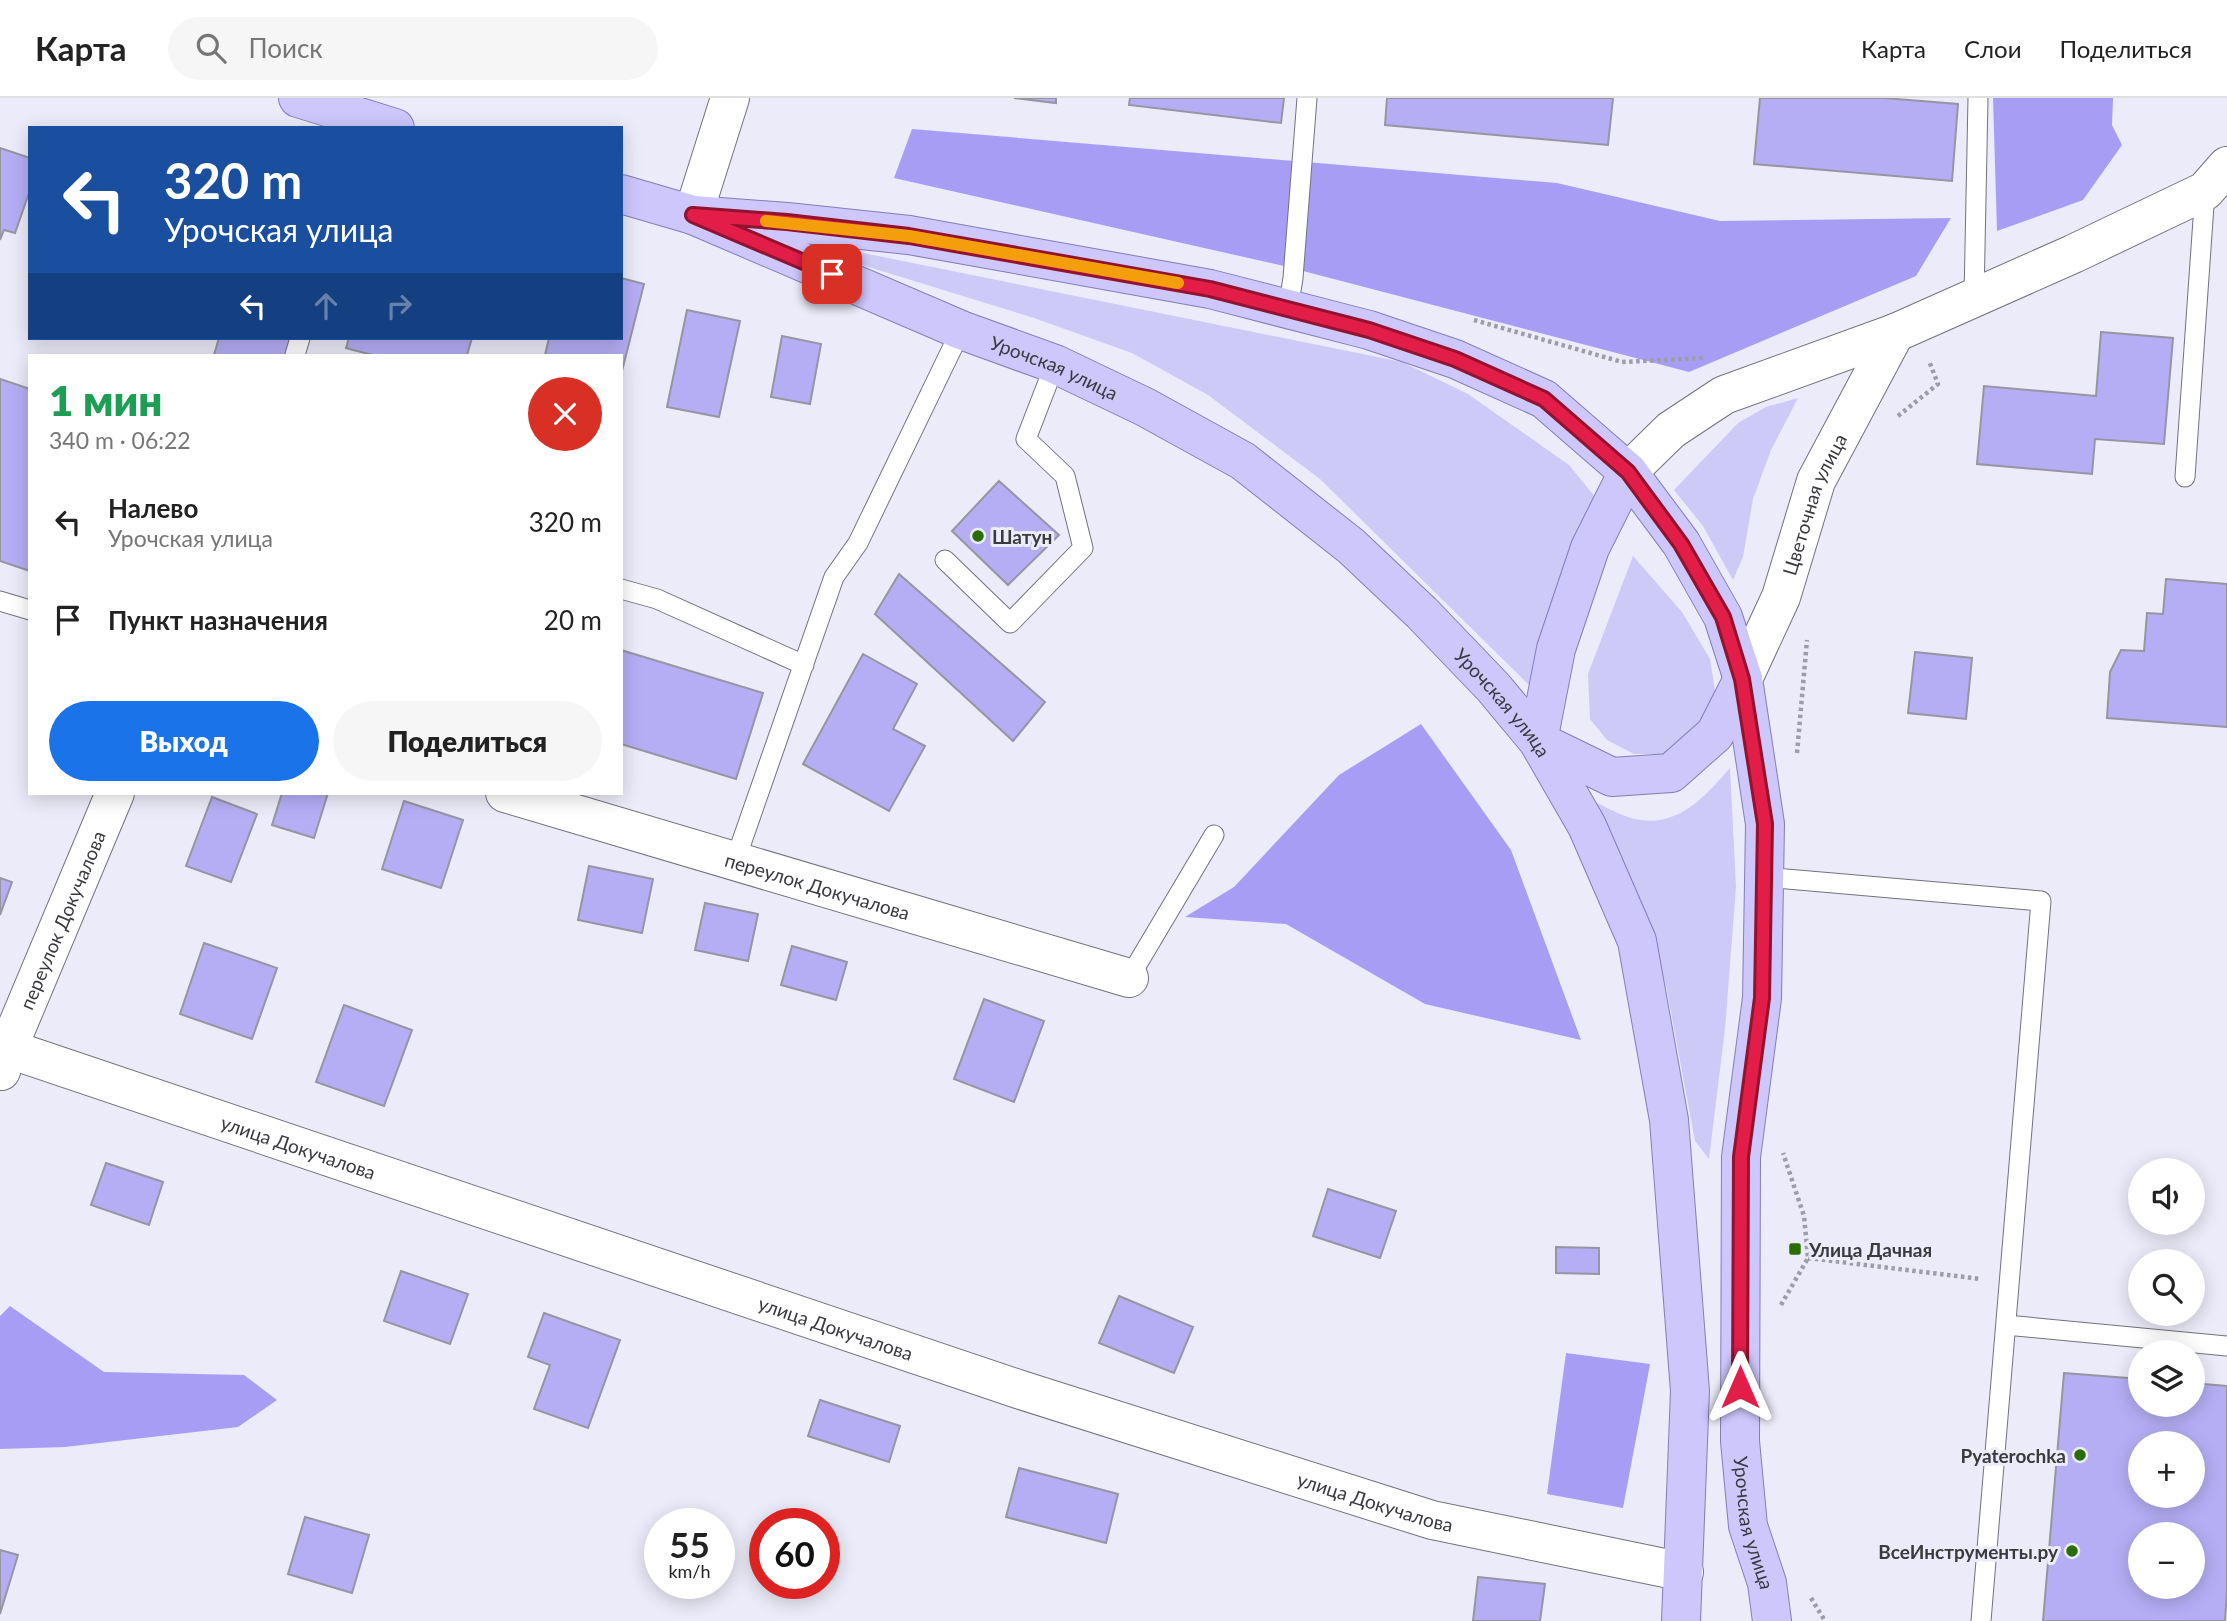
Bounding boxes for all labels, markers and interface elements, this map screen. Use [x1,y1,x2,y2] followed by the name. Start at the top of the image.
[168,17,658,80] search box
[35,28,126,68] text: Карта
[192,29,230,67] icon: search
[248,32,323,64] text: Поиск
[1861,34,1926,63] text: Карта
[1964,34,2021,63] text: Слои
[2059,34,2192,63] text: Поделиться
[164,151,302,209] text: 320 m
[49,154,140,245] icon: left
[164,210,394,249] text: Урочская улица
[802,244,862,304] pin
[813,255,851,293] icon: arrive
[234,287,272,325] icon: left
[307,287,345,325] icon: ahead
[380,287,418,325] icon: right
[987,330,1122,404] street label: Урочская улица
[49,375,163,425] text: 1 мин
[528,377,602,451] button: close
[49,426,191,454] text: 340 m · 06:22
[1777,429,1851,578] street label: Цветочная улица
[108,492,198,524] text: Налево
[49,503,87,541] icon: left
[529,506,602,538] text: 320 m
[108,524,273,552] text: Урочская улица
[992,525,1052,548] place label: Шатун
[970,528,986,544] marker: Шатун
[49,601,87,639] icon: arrive
[108,604,328,636] text: Пункт назначения
[544,604,602,636] text: 20 m
[1450,643,1556,761] street label: Урочская улица
[49,701,319,781] button: Выход
[333,701,602,781] button: Поделиться
[14,827,109,1013] street label: переулок Докучалова
[722,847,913,924] street label: переулок Докучалова
[218,1110,379,1183] street label: улица Докучалова
[2128,1158,2205,1599] map controls
[2128,1158,2205,1235] button: sound
[1808,1238,1932,1261] place label: Улица Дачная
[1787,1241,1803,1257] marker: Улица Дачная
[2128,1249,2205,1326] button: search
[756,1291,916,1364] street label: улица Докучалова
[2128,1340,2205,1417] button: layers
[1703,1350,1777,1424] position arrow
[2128,1431,2205,1508] button: +
[1960,1444,2066,1467] place label: Pyaterochka
[2072,1447,2088,1463] marker: Pyaterochka
[1730,1455,1779,1591] street label: Урочская улица
[1295,1467,1455,1536] street label: улица Докучалова
[749,1508,840,1599] speed limit sign: 60
[2128,1522,2205,1599] button: −
[669,1523,710,1565] text: 55
[1878,1540,2059,1563] place label: ВсеИнструменты.ру
[2064,1543,2080,1559] marker: ВсеИнструменты.ру
[668,1560,711,1582] text: km/h

